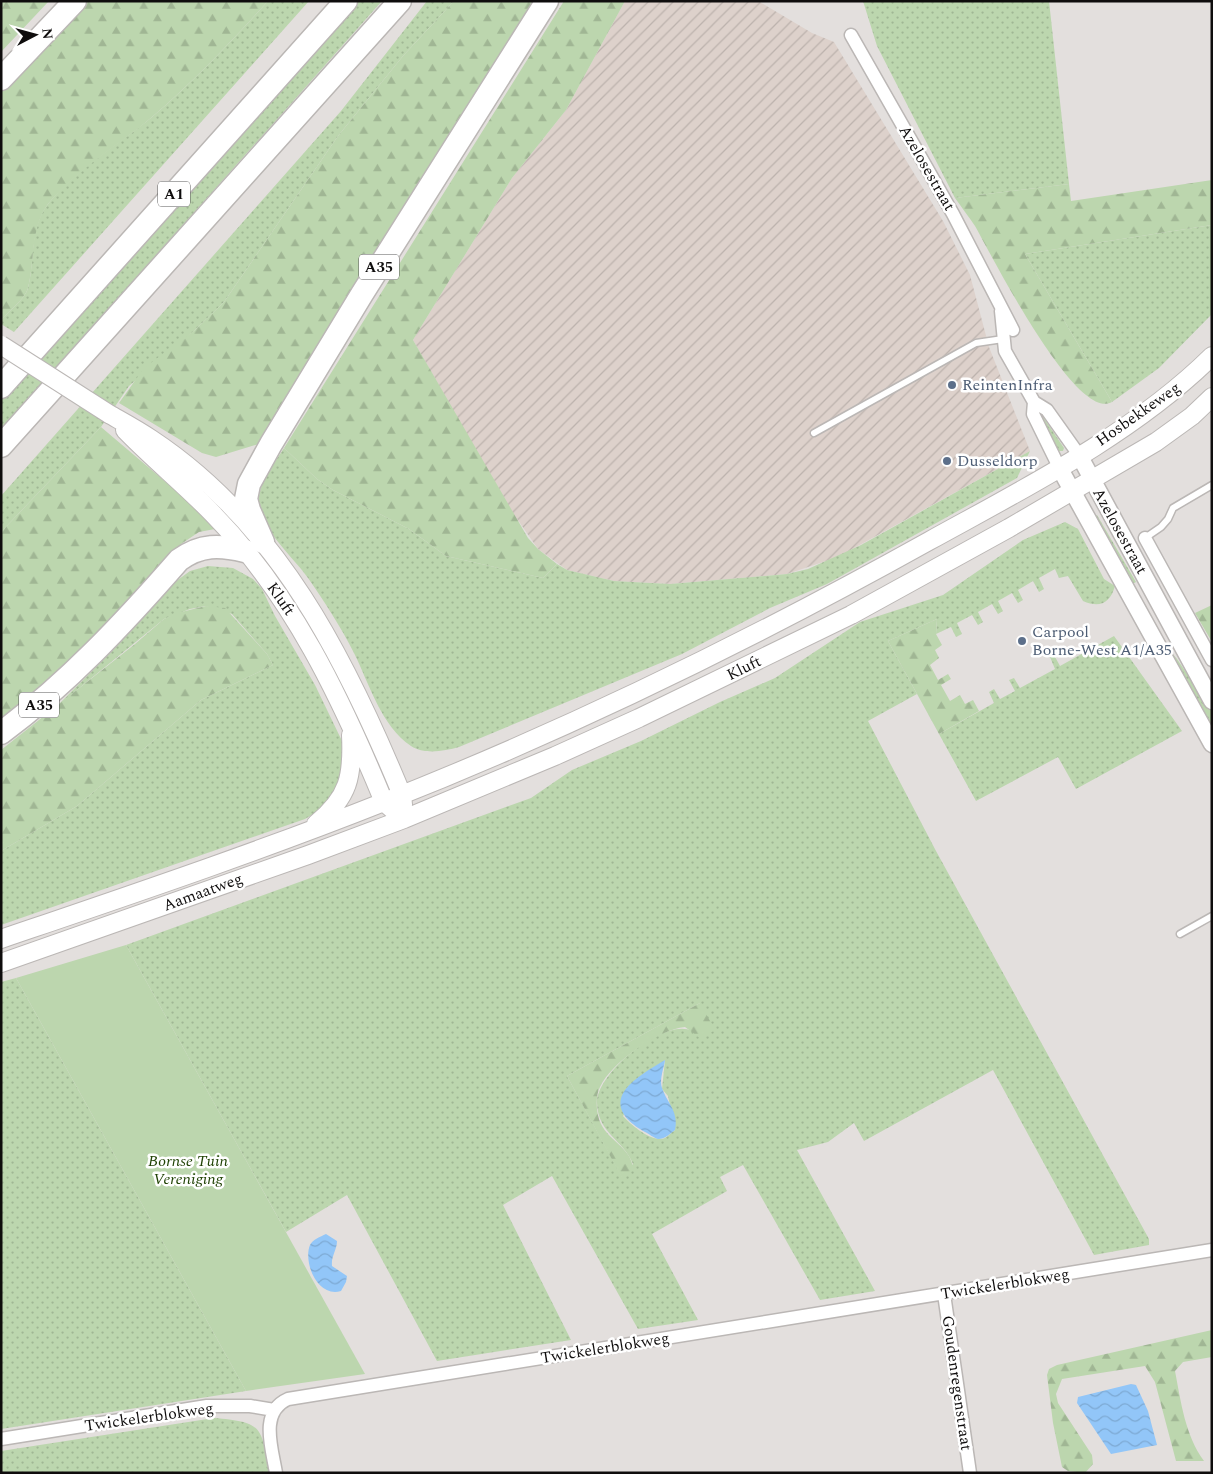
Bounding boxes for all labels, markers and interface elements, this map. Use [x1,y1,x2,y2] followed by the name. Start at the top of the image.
[10,10,60,60] north arrow
[36,27,58,40] text: N
[893,121,961,216] street label: Azelosestraat
[158,182,190,206] road number: A1
[359,254,399,280] road number: A35
[962,373,1053,397] place label: ReintenInfra
[1091,376,1185,452] street label: Hosbekkeweg
[946,379,958,391] marker: ReintenInfra
[957,449,1038,473] place label: Dusseldorp
[941,455,953,467] marker: Dusseldorp
[1086,483,1154,579] street label: Azelosestraat
[261,577,301,621] street label: Kluft
[1032,620,1172,662] place label: Carpool Borne-West A1/A35
[1016,635,1028,647] marker: Carpool Borne-West A1/A35
[723,649,765,687] street label: Kluft
[19,692,59,718] road number: A35
[160,866,246,918] street label: Aamaatweg
[148,1149,229,1191] park label: Bornse Tuin Vereniging
[939,1262,1071,1306] street label: Twickelerblokweg
[936,1314,978,1452] street label: Goudenregenstraat
[539,1326,671,1370] street label: Twickelerblokweg
[83,1396,215,1438] street label: Twickelerblokweg

